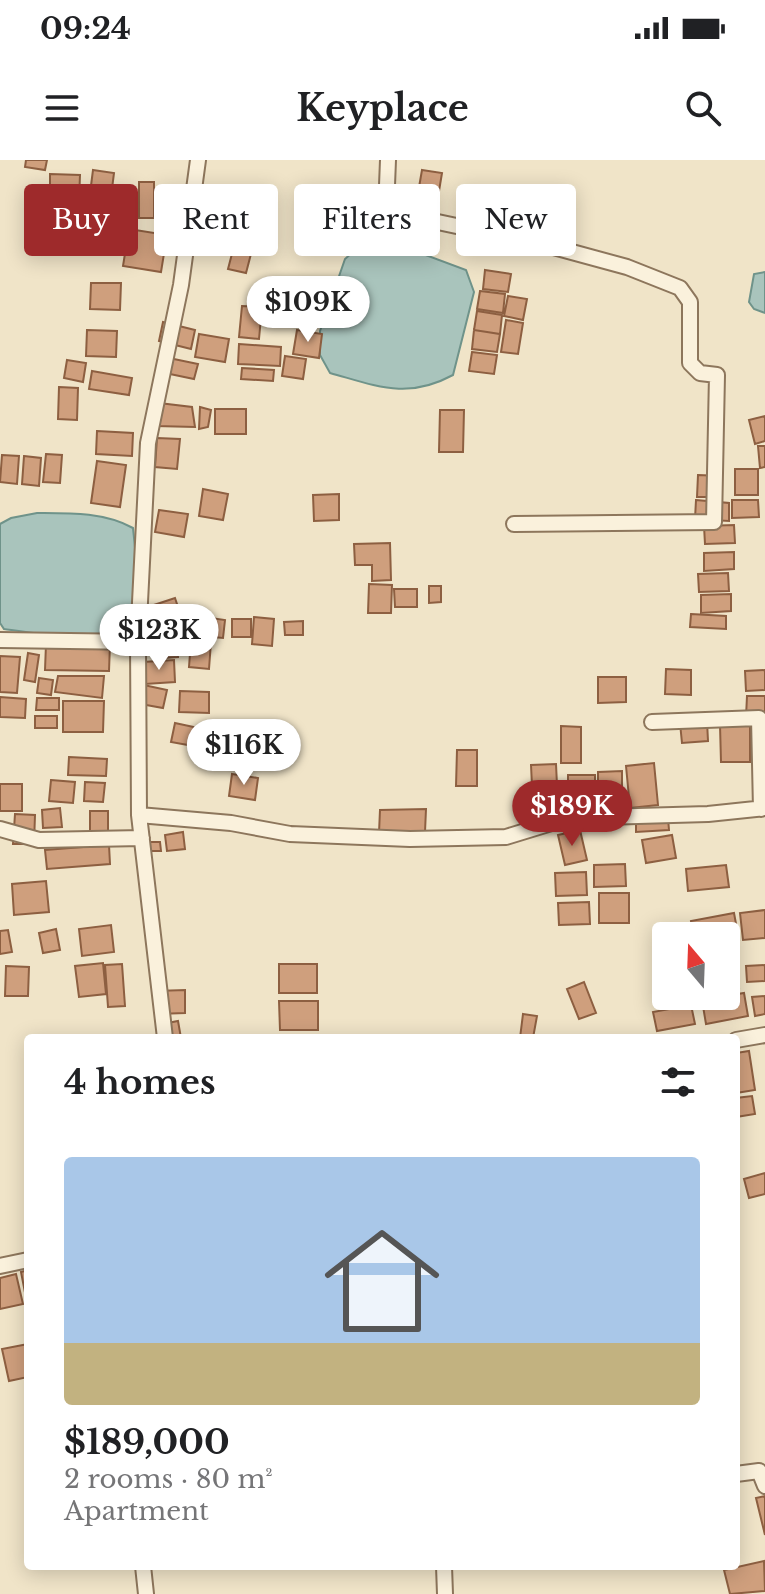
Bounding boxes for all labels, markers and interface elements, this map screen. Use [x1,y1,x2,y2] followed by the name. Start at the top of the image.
[40,10,131,47] text: 09:24
[40,86,84,130] icon: menu
[296,86,469,131] text: Keyplace
[681,86,725,130] icon: search
[24,184,138,256] chip: Buy
[154,184,278,256] chip: Rent
[294,184,440,256] chip: Filters
[456,184,576,256] chip: New
[252,276,364,344] pin: $109K
[265,286,351,318] text: $109K
[103,604,215,672] pin: $123K
[118,614,200,646] text: $123K
[188,719,300,787] pin: $116K
[205,729,283,761] text: $116K
[516,780,628,848] pin: $189K
[530,790,614,822] text: $189K
[652,922,740,1010] north arrow
[652,922,740,1010] map controls
[656,1060,700,1104] icon: filters
[64,1061,216,1103] text: 4 homes
[310,1209,454,1353] icon: home
[64,1421,230,1463] text: $189,000
[64,1463,273,1495] text: 2 rooms · 80 m²
[64,1495,209,1527] text: Apartment

